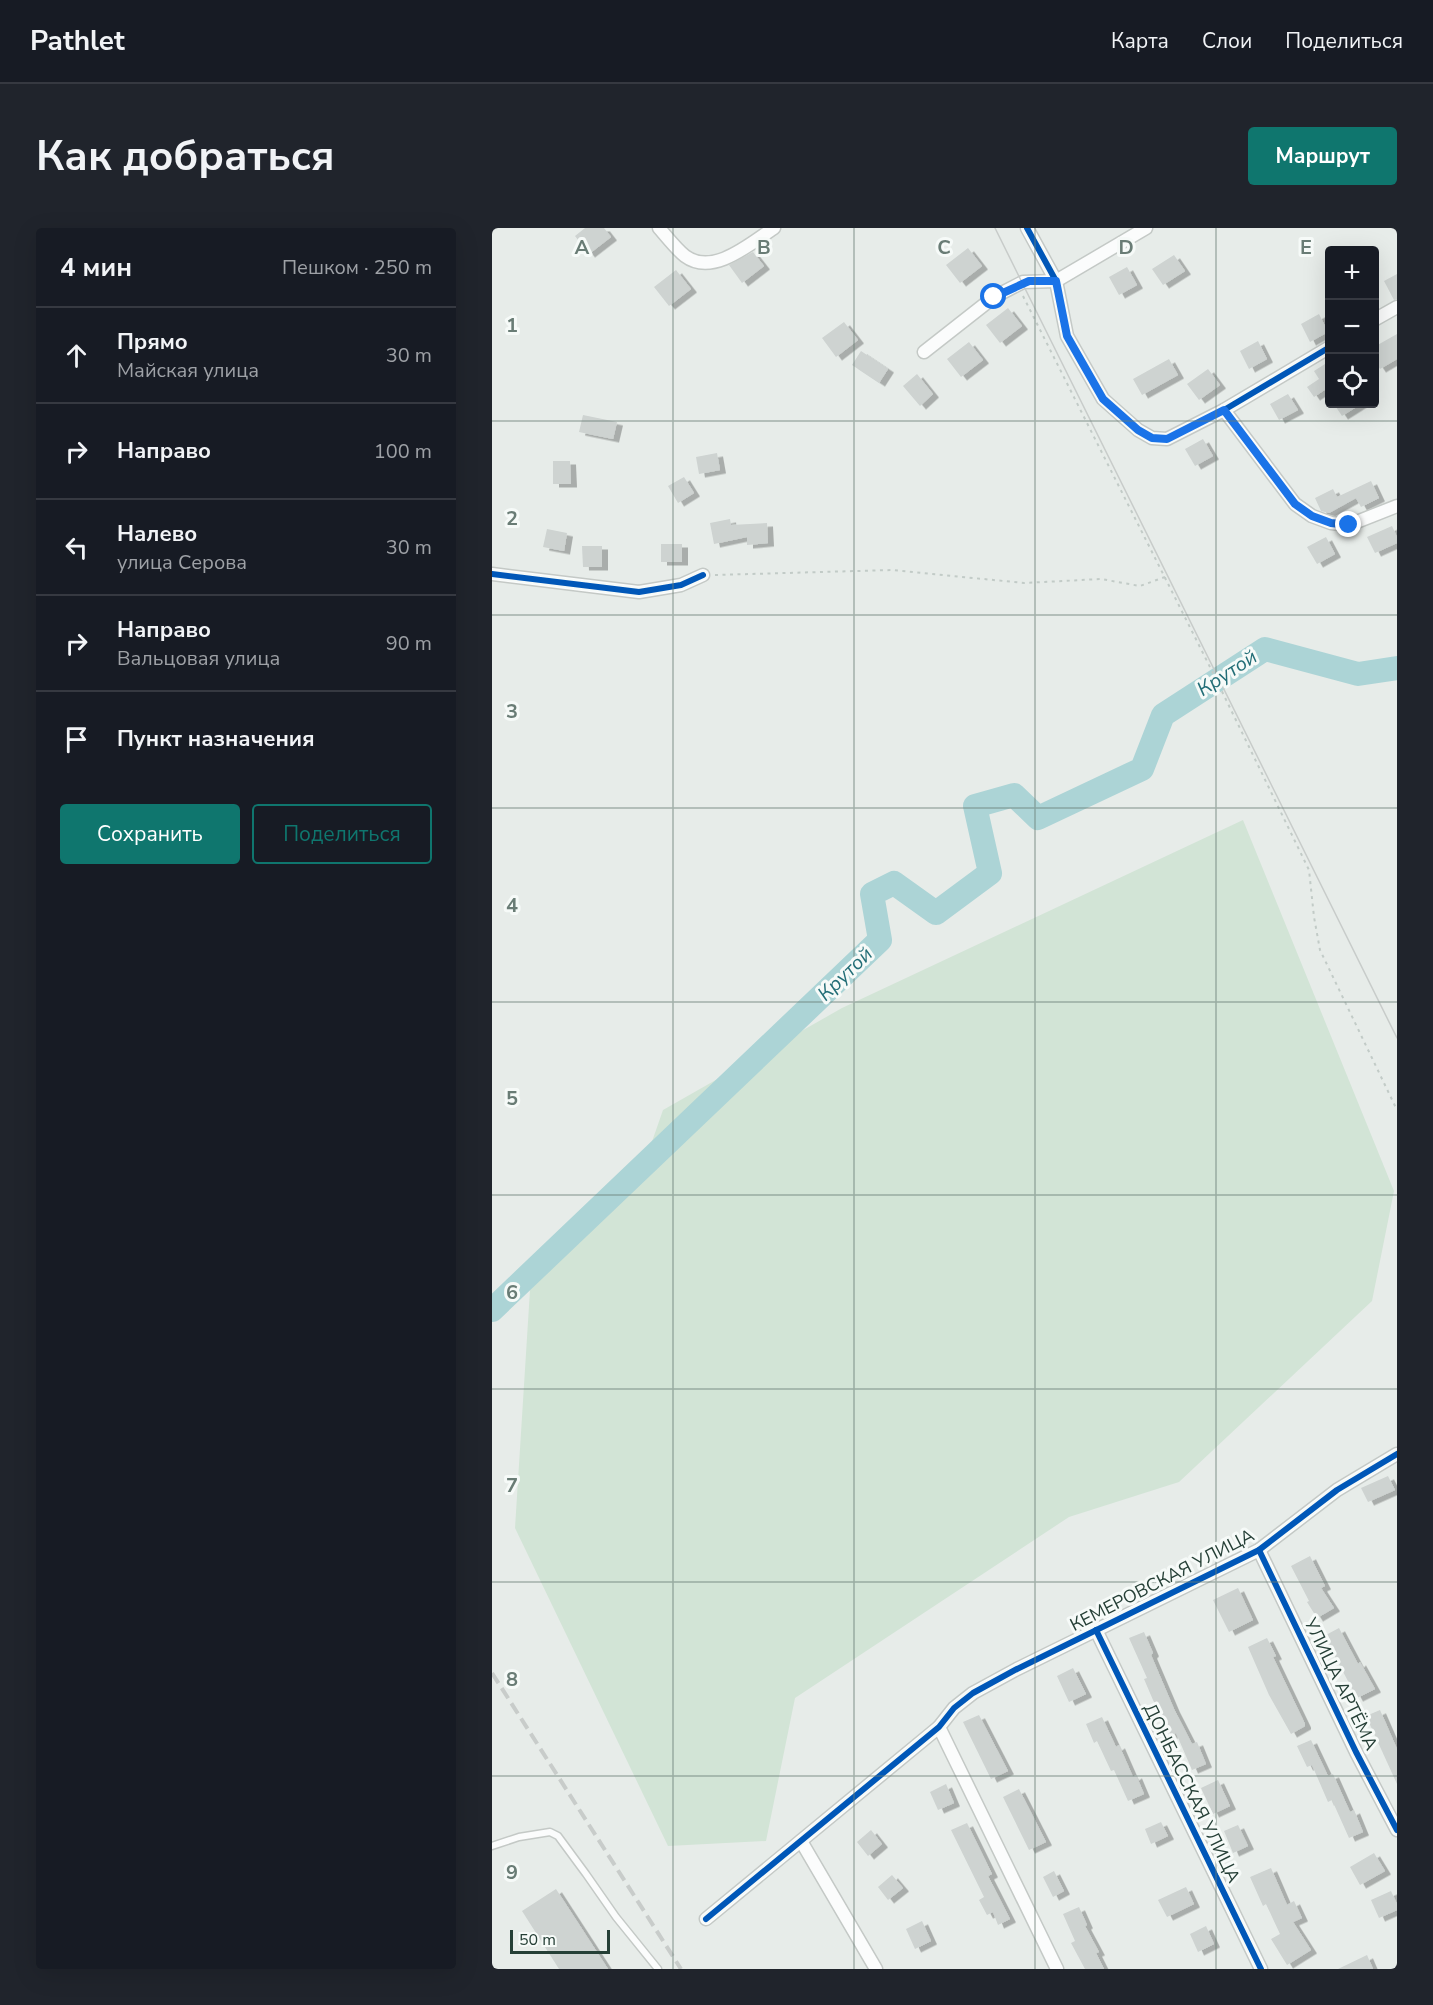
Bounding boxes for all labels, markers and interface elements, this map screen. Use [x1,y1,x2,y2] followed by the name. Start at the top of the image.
[30,22,125,60] text: Pathlet
[1111,27,1169,55] text: Карта
[1202,27,1252,55] text: Слои
[1285,27,1403,55] text: Поделиться
[1248,127,1397,185] button: Маршрут
[36,128,335,185] text: Как добраться
[575,234,590,261] text: A
[757,234,771,261] text: B
[937,234,951,261] text: C
[1118,234,1134,261] text: D
[1300,234,1312,261] text: E
[1325,246,1379,408] map controls
[1325,246,1379,300] button: +
[60,250,132,285] text: 4 мин
[282,254,432,281] text: Пешком · 250 m
[980,283,1006,309] route start
[1325,300,1379,354] button: −
[506,312,518,339] text: 1
[117,327,188,357] text: Прямо
[60,339,93,372] icon: ahead
[386,342,432,369] text: 30 m
[1325,354,1379,408] button: locate
[117,357,259,384] text: Майская улица
[60,435,93,468] icon: right
[117,436,211,466] text: Направо
[374,438,432,465] text: 100 m
[506,505,518,532] text: 2
[1335,511,1361,537] route end
[117,519,197,549] text: Налево
[60,531,93,564] icon: left
[386,534,432,561] text: 30 m
[117,549,247,576] text: улица Серова
[117,615,211,645] text: Направо
[60,627,93,660] icon: right
[386,630,432,657] text: 90 m
[1192,643,1262,703] water label: Крутой
[117,645,280,672] text: Вальцовая улица
[506,698,518,725] text: 3
[60,723,93,756] icon: arrive
[117,724,315,754] text: Пункт назначения
[60,804,240,864] button: Сохранить
[252,804,432,864] button: Поделиться
[506,892,518,919] text: 4
[812,941,878,1007] water label: Крутой
[506,1085,518,1112] text: 5
[506,1279,518,1306] text: 6
[506,1472,518,1499] text: 7
[1066,1523,1258,1637] street label: КЕМЕРОВСКАЯ УЛИЦА
[1298,1613,1383,1754] street label: УЛИЦА АРТЁМА
[506,1666,518,1693] text: 8
[1138,1699,1246,1887] street label: ДОНБАССКАЯ УЛИЦА
[506,1859,518,1886] text: 9
[510,1927,610,1954] scale bar
[519,1929,556,1951] text: 50 m

